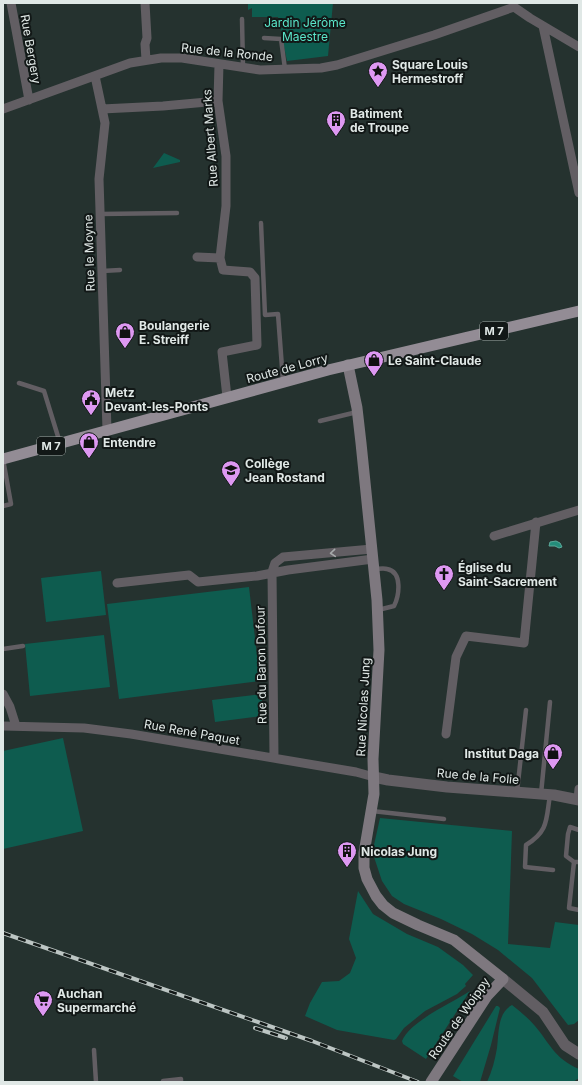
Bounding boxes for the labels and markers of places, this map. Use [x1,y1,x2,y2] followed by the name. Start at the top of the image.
[392,57,468,86] place label: Square Louis Hermestroff
[367,60,389,88] place icon: Square Louis Hermestroff
[350,106,409,135] place label: Batiment de Troupe
[325,109,347,137] building icon: Batiment de Troupe
[139,318,210,347] place label: Boulangerie E. Streiff
[114,321,136,349] shop icon: Boulangerie E. Streiff
[363,349,385,377] shop icon: Le Saint-Claude
[388,353,481,368] place label: Le Saint-Claude
[105,385,208,414] place label: Metz Devant-les-Ponts
[80,388,102,416] public building icon: Metz Devant-les-Ponts
[78,431,100,459] shop icon: Entendre
[103,435,156,450] place label: Entendre
[245,456,325,485] place label: Collège Jean Rostand
[220,459,242,487] school or university icon: Collège Jean Rostand
[458,560,558,589] place label: Église du Saint-Sacrement
[433,563,455,591] church icon: Église du Saint-Sacrement
[542,742,564,770] shop icon: Institut Daga
[465,746,539,761] place label: Institut Daga
[336,840,358,868] building icon: Nicolas Jung
[361,844,437,859] place label: Nicolas Jung
[57,986,136,1015] place label: Auchan Supermarché
[32,989,54,1017] supermarket icon: Auchan Supermarché

